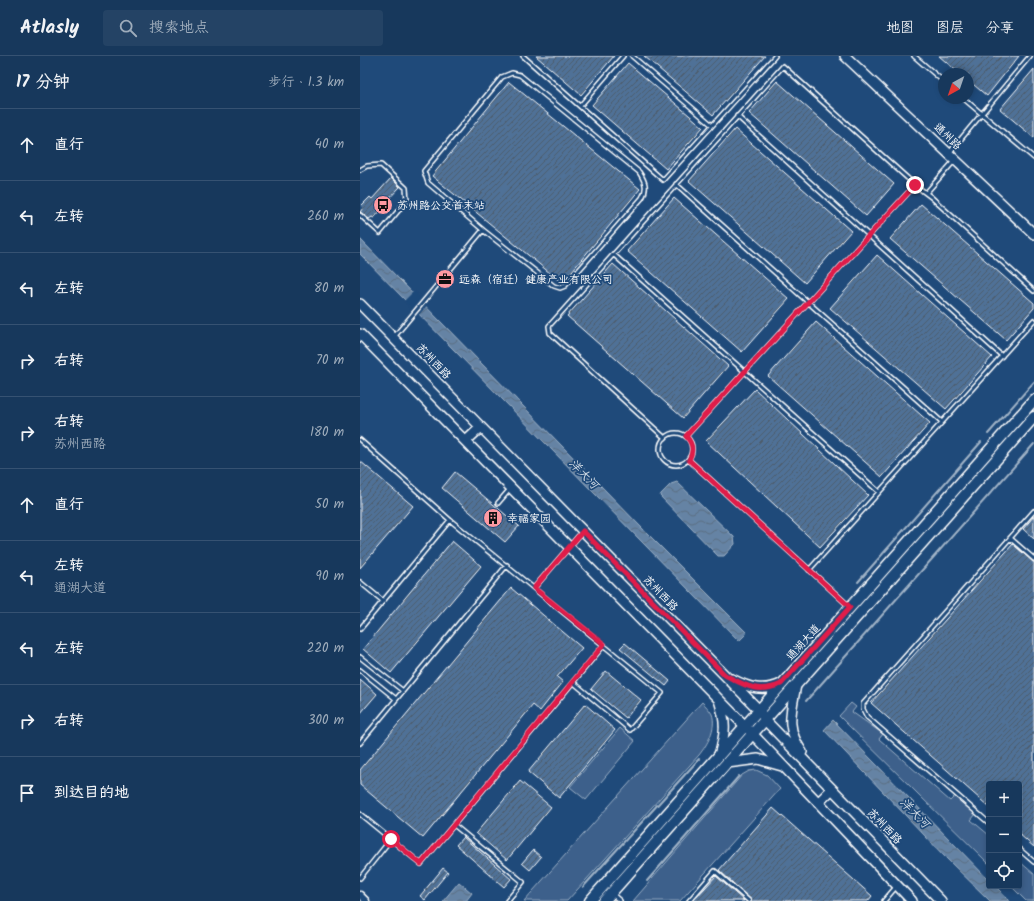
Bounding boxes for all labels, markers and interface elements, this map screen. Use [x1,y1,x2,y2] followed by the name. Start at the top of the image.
[103,10,383,46] search box
[20,13,79,43] text: Atlasly
[149,16,209,40] text: 搜索地点
[117,17,139,39] icon: search
[886,17,914,39] text: 地图
[936,17,964,39] text: 图层
[986,17,1014,39] text: 分享
[938,68,974,104] north arrow
[16,69,70,96] text: 17 分钟
[268,72,344,93] text: 步行 · 1.3 km
[929,119,966,155] street label: 通州路
[54,133,84,157] text: 直行
[16,134,38,156] icon: ahead
[315,134,344,155] text: 40 m
[906,176,924,194] route end
[372,194,394,216] bus stop icon: 苏州路公交首末站
[397,197,485,215] place label: 苏州路公交首末站
[54,205,84,229] text: 左转
[16,206,38,228] icon: left
[307,206,344,227] text: 260 m
[434,268,456,290] office icon: 远森（宿迁）健康产业有限公司
[459,271,613,289] place label: 远森（宿迁）健康产业有限公司
[54,277,84,301] text: 左转
[16,278,38,300] icon: left
[314,278,344,299] text: 80 m
[412,340,455,384] street label: 苏州西路
[54,349,84,373] text: 右转
[16,350,38,372] icon: right
[316,350,344,371] text: 70 m
[54,410,84,434] text: 右转
[16,422,38,444] icon: right
[310,422,344,443] text: 180 m
[54,434,106,455] text: 苏州西路
[564,455,604,495] water label: 洋大河
[54,493,84,517] text: 直行
[16,494,38,516] icon: ahead
[315,494,344,515] text: 50 m
[482,507,504,529] building icon: 幸福家园
[507,510,551,528] place label: 幸福家园
[54,554,84,578] text: 左转
[16,566,38,588] icon: left
[316,566,344,587] text: 90 m
[639,572,682,616] street label: 苏州西路
[54,578,106,599] text: 通湖大道
[782,620,825,665] street label: 通湖大道
[54,637,84,661] text: 左转
[16,638,38,660] icon: left
[307,638,344,659] text: 220 m
[54,709,84,733] text: 右转
[16,710,38,732] icon: right
[308,710,344,731] text: 300 m
[54,781,129,805] text: 到达目的地
[986,781,1022,889] map controls
[986,781,1022,817] button: +
[16,782,38,804] icon: arrive
[895,794,935,834] water label: 洋大河
[863,805,906,849] street label: 苏州西路
[986,817,1022,853] button: −
[382,830,400,848] route start
[986,853,1022,889] button: locate

